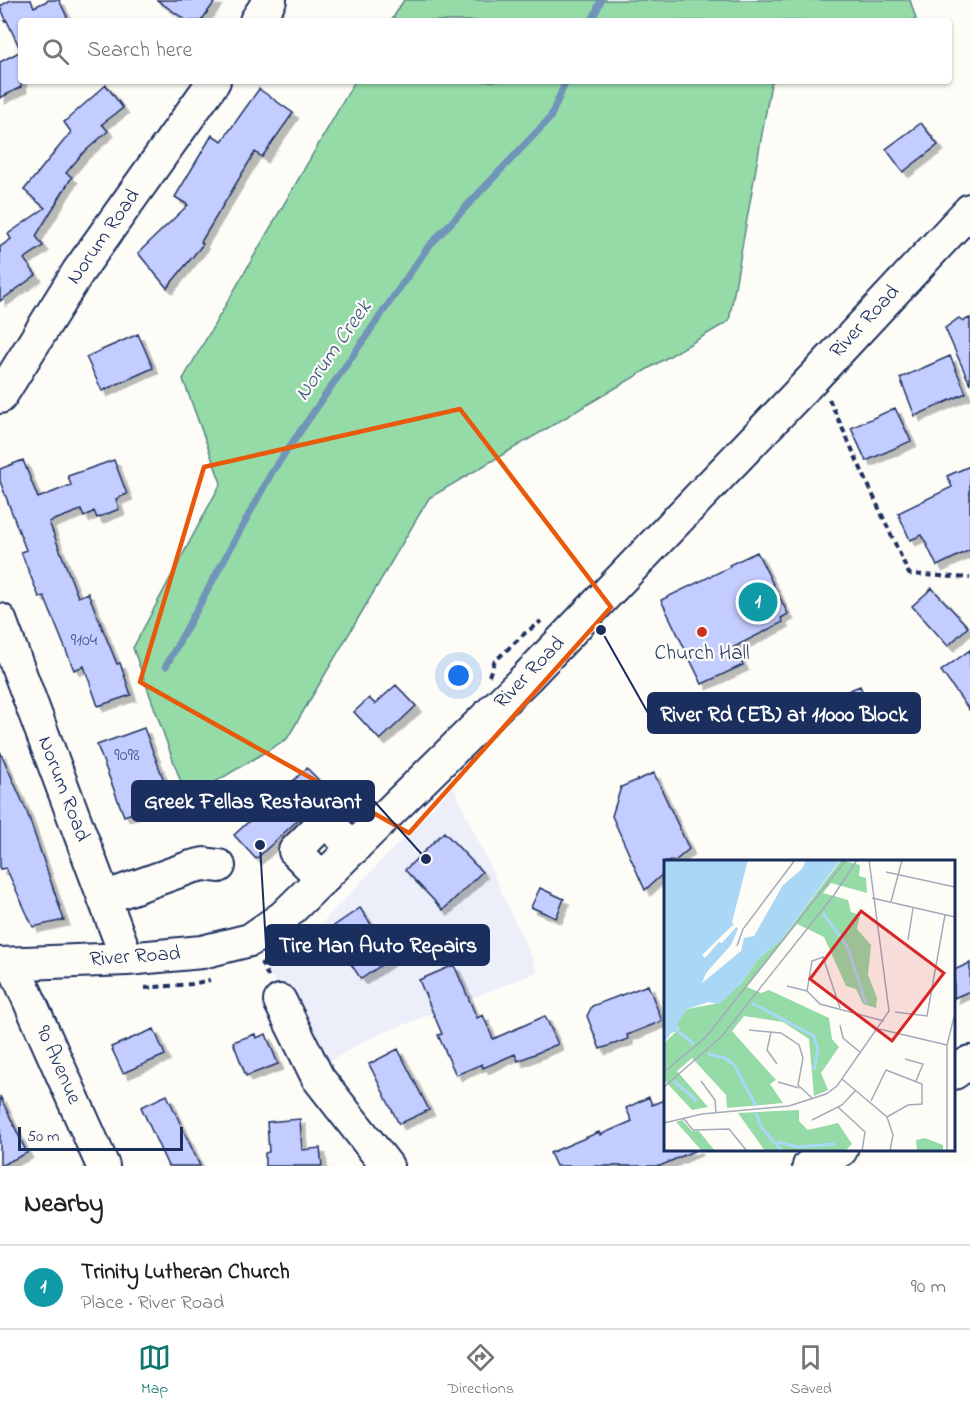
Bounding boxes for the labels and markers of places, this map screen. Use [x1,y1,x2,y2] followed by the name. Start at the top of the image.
[738,580,777,624] pin: 1
[695,625,709,639] marker: Church Hall
[654,639,750,669] place label: Church Hall
[648,693,920,733] callout: River Rd (EB) at 11000 Block
[132,781,374,821] callout: Greek Fellas Restaurant
[266,925,489,965] callout: Tire Man Auto Repairs

